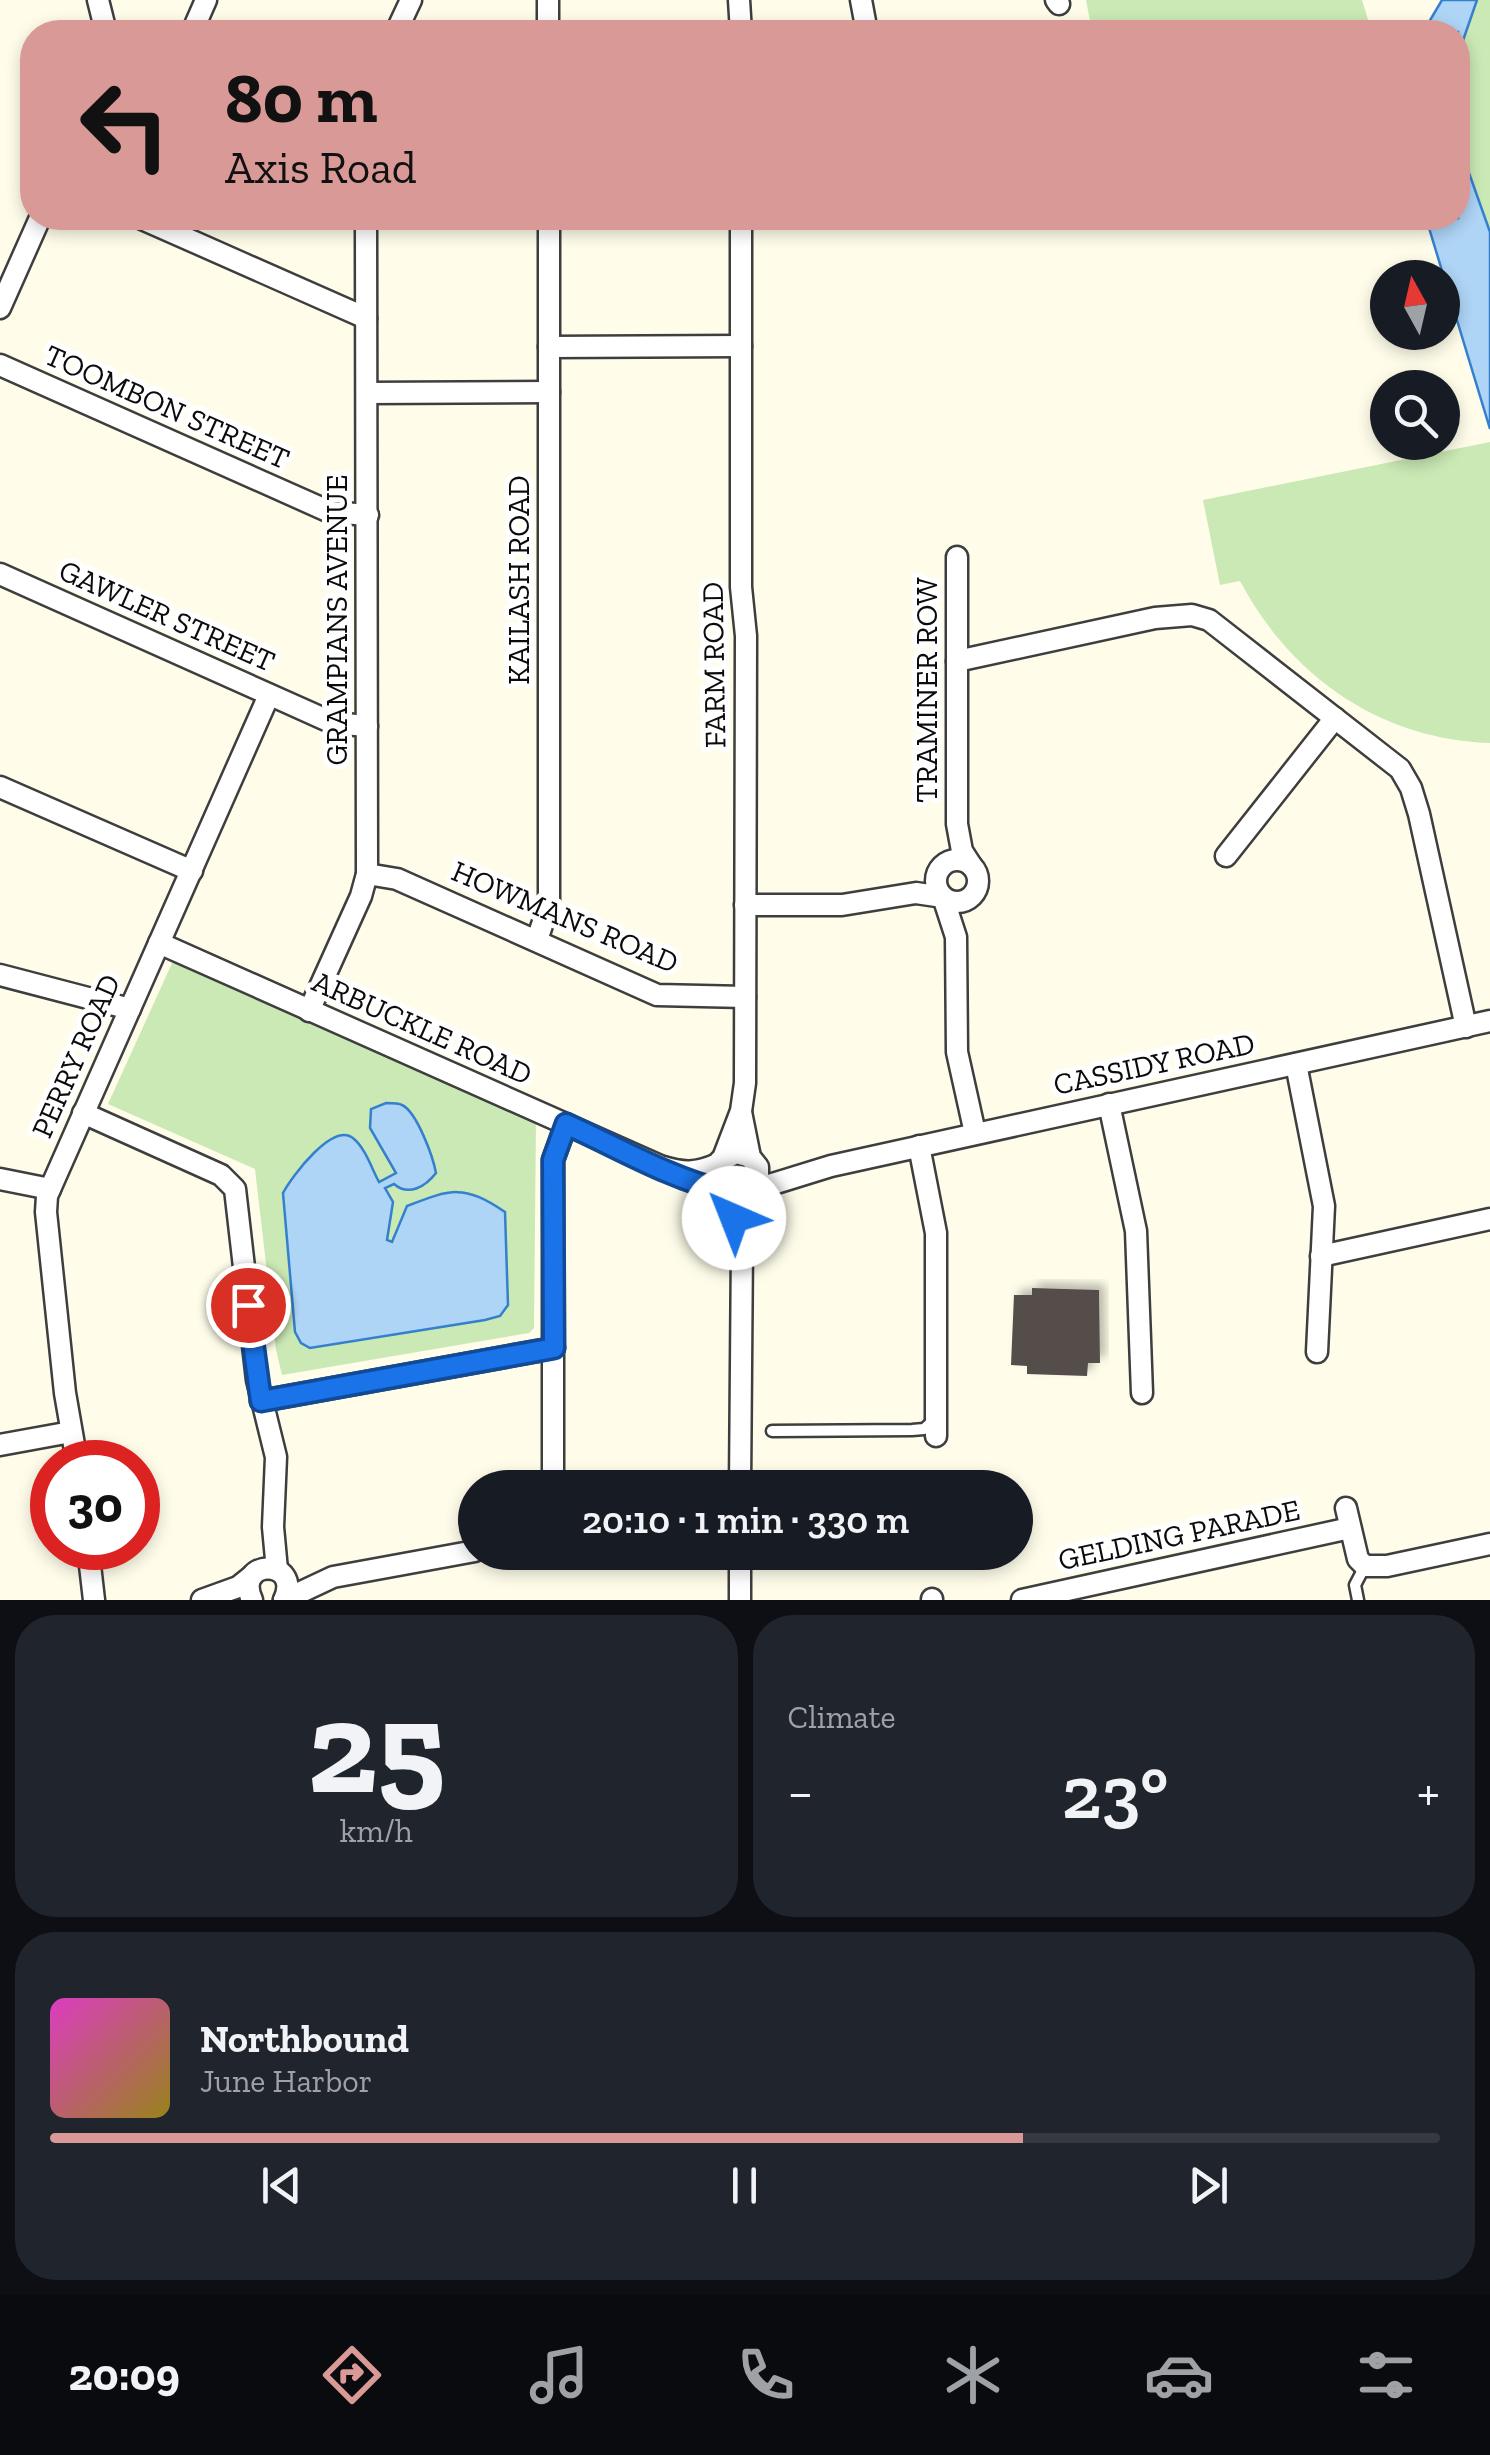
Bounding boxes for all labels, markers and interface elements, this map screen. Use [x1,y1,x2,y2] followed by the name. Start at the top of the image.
[225,56,377,140] text: 80 m
[60,60,190,190] icon: left
[225,141,417,195] text: Axis Road
[1370,260,1460,350] north arrow
[1370,260,1460,460] map controls
[39,337,295,477] street label: TOOMBON STREET
[1370,370,1460,460] button: search
[319,474,355,766] street label: GRAMPIANS AVENUE
[501,475,537,685] street label: KAILASH ROAD
[54,552,280,680] street label: GAWLER STREET
[909,577,945,803] street label: TRAMINER ROW
[695,582,733,748] street label: FARM ROAD
[446,853,684,981] street label: HOWMANS ROAD
[307,963,537,1093] street label: ARBUCKLE ROAD
[24,969,128,1143] street label: PERRY ROAD
[1050,1025,1258,1103] street label: CASSIDY ROAD
[682,1166,786,1270] position arrow
[206,1263,291,1348] pin
[221,1278,276,1333] icon: arrive
[30,1440,160,1570] speed limit sign: 30
[1055,1492,1303,1578] street label: GELDING PARADE
[582,1497,909,1543] text: 20:10 · 1 min · 330 m
[307,1669,445,1825] text: 25
[788,1698,896,1736] text: Climate
[1062,1747,1168,1837] text: 23°
[788,1759,813,1825] text: −
[1417,1759,1440,1825] text: +
[340,1812,413,1850] text: km/h
[200,2016,409,2062] text: Northbound
[200,2062,372,2100] text: June Harbor
[254,2158,309,2213] icon: previous
[717,2158,772,2213] icon: pause
[1181,2158,1236,2213] icon: next
[317,2340,387,2410] icon: directions
[524,2340,594,2410] icon: music
[731,2340,801,2410] icon: phone
[938,2340,1008,2410] icon: climate
[1144,2340,1214,2410] icon: car
[1351,2340,1421,2410] icon: filters
[68,2348,180,2402] text: 20:09

